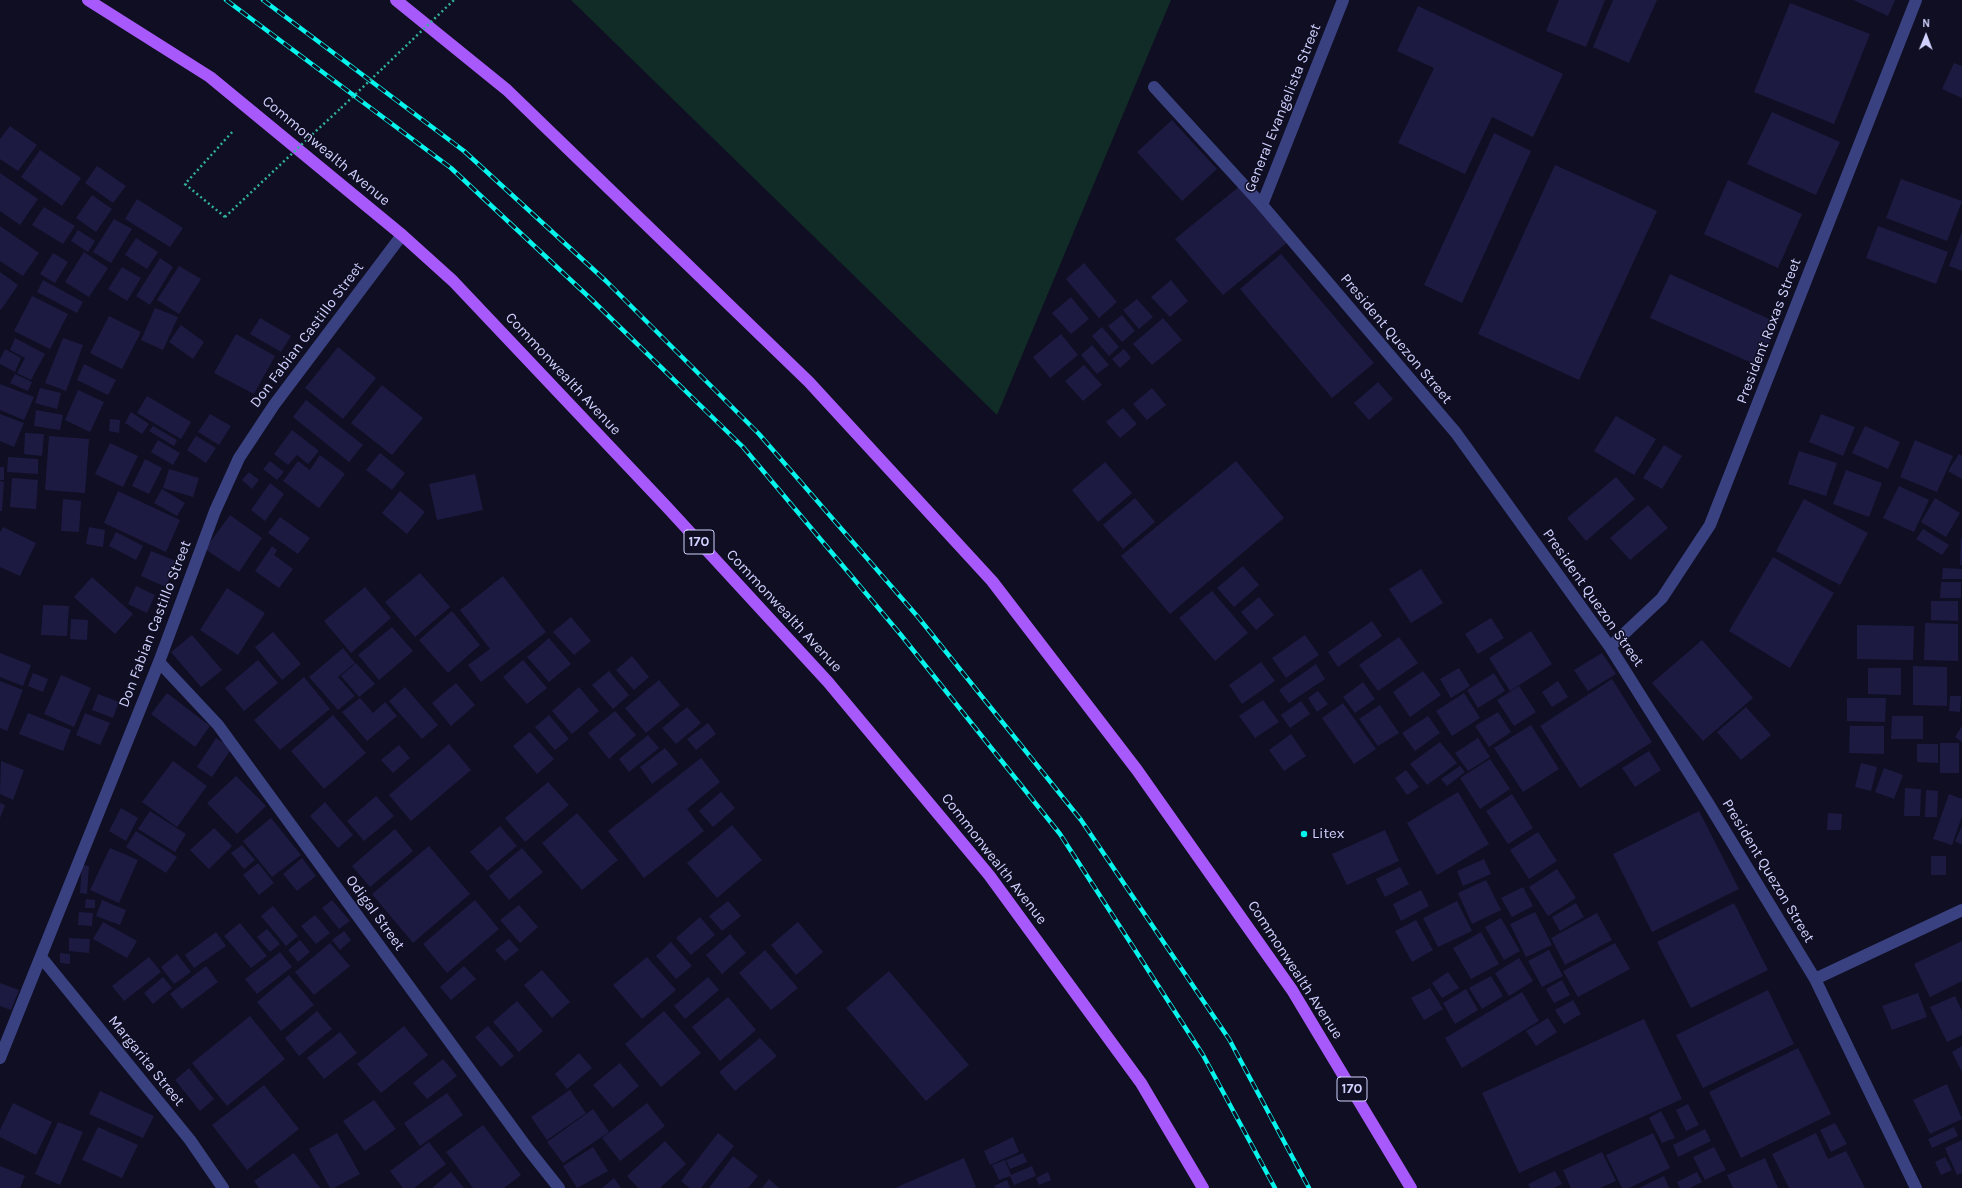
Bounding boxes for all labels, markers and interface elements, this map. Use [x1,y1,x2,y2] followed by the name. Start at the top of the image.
[1906,16,1946,56] north arrow
[1922,17,1930,30] text: N
[1241,21,1325,195] street label: General Evangelista Street
[258,92,394,210] street label: Commonwealth Avenue
[1733,256,1805,406] street label: President Roxas Street
[246,259,368,411] street label: Don Fabian Castillo Street
[1336,270,1456,408] street label: President Quezon Street
[501,309,625,439] street label: Commonwealth Avenue
[1539,526,1647,670] street label: President Quezon Street
[684,530,714,554] road number: 170
[115,538,195,710] street label: Don Fabian Castillo Street
[722,546,846,676] street label: Commonwealth Avenue
[937,790,1051,928] street label: Commonwealth Avenue
[1718,796,1818,946] street label: President Quezon Street
[1312,825,1344,843] place label: Litex
[1299,829,1309,839] marker: Litex
[342,872,408,954] street label: Odigal Street
[1244,897,1346,1043] street label: Commonwealth Avenue
[104,1012,188,1110] street label: Margarita Street
[1337,1077,1367,1101] road number: 170

